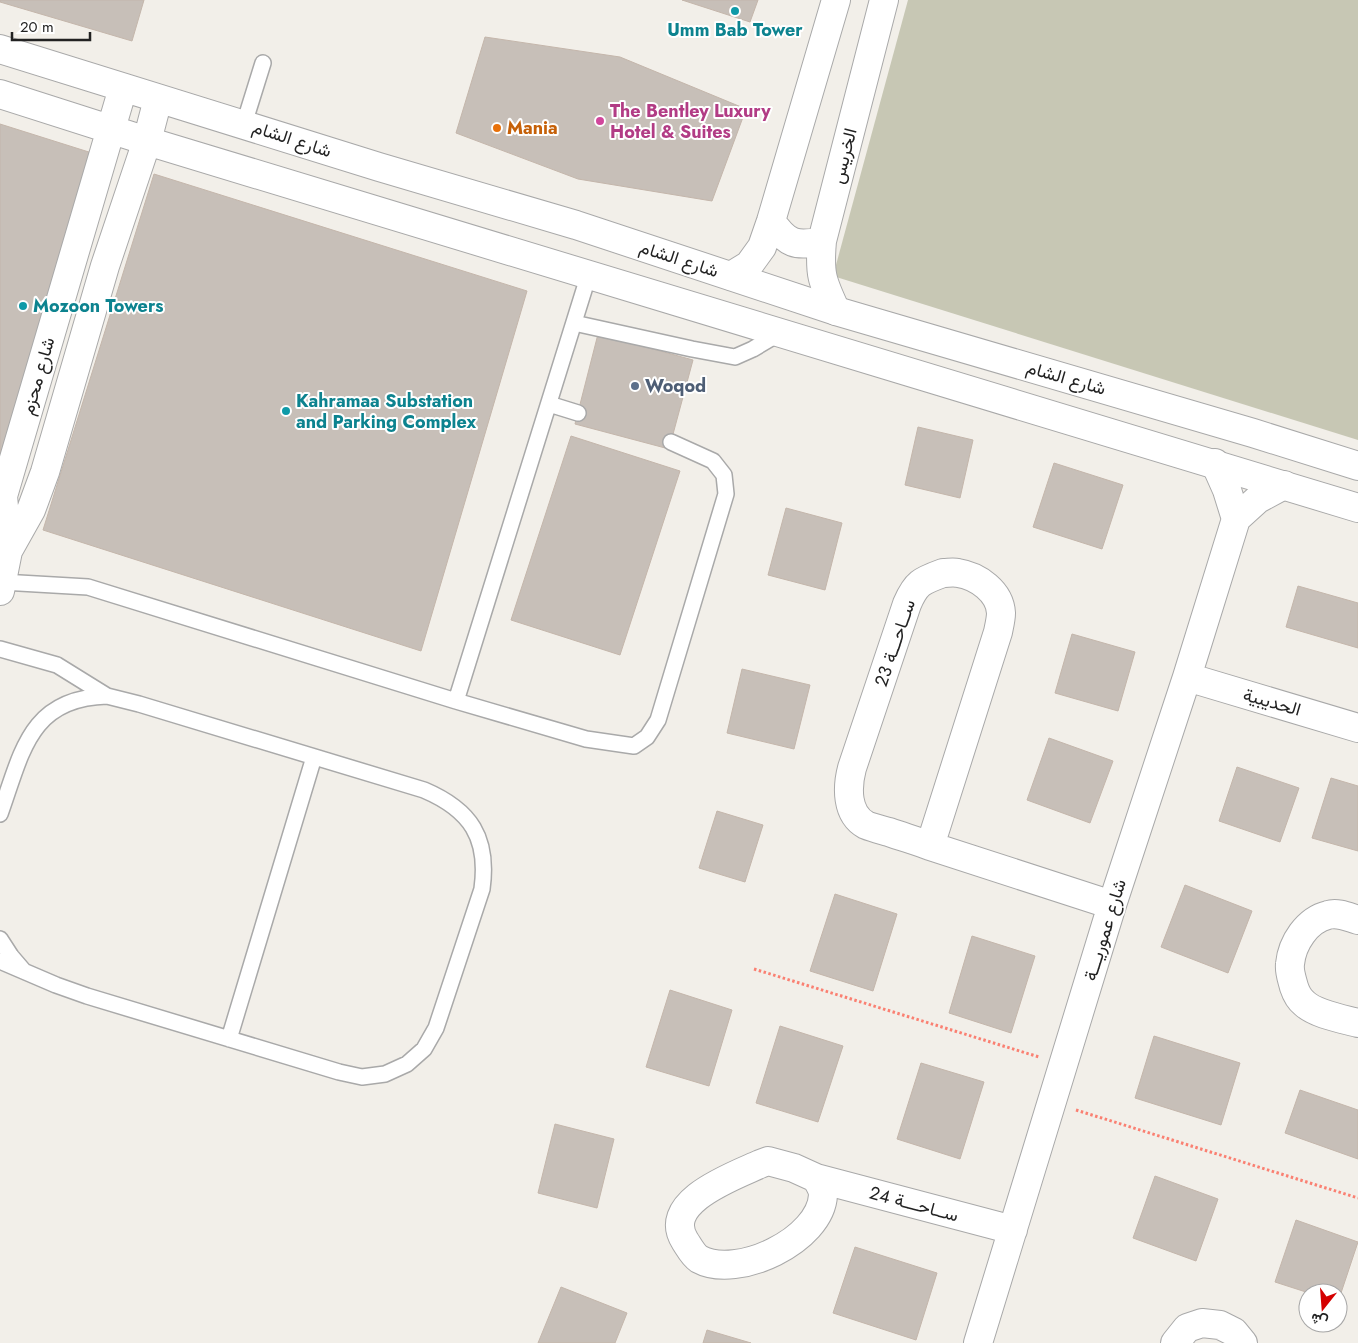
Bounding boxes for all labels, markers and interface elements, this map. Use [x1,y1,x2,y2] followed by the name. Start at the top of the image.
[729,5,741,17] marker: Umm Bab Tower
[12,10,90,42] scale bar
[20,16,54,38] text: 20 m
[667,17,803,43] place label: Umm Bab Tower
[610,98,771,145] place label: The Bentley Luxury Hotel & Suites
[249,114,335,164] street label: شارع الشام
[507,115,558,141] place label: Mania
[594,115,606,127] marker: The Bentley Luxury Hotel & Suites
[491,122,503,134] marker: Mania
[825,125,863,187] street label: الخريس
[636,234,722,284] street label: شارع الشام
[33,293,164,319] place label: Mozoon Towers
[17,300,29,312] marker: Mozoon Towers
[15,334,61,418] street label: شارع محزم
[1023,354,1109,402] street label: شارع الشام
[645,373,706,399] place label: Woqod
[629,380,641,392] marker: Woqod
[296,388,476,435] place label: Kahramaa Substation and Parking Complex
[280,405,292,417] marker: Kahramaa Substation and Parking Complex
[868,596,922,690] street label: ســاحـــة 23
[1240,681,1304,723] street label: الحديبية
[1077,876,1133,984] street label: شارع عموريـــة
[867,1180,961,1228] street label: ســاحـــة 24
[1298,1283,1348,1333] north arrow
[1308,1308,1330,1332] text: ش

